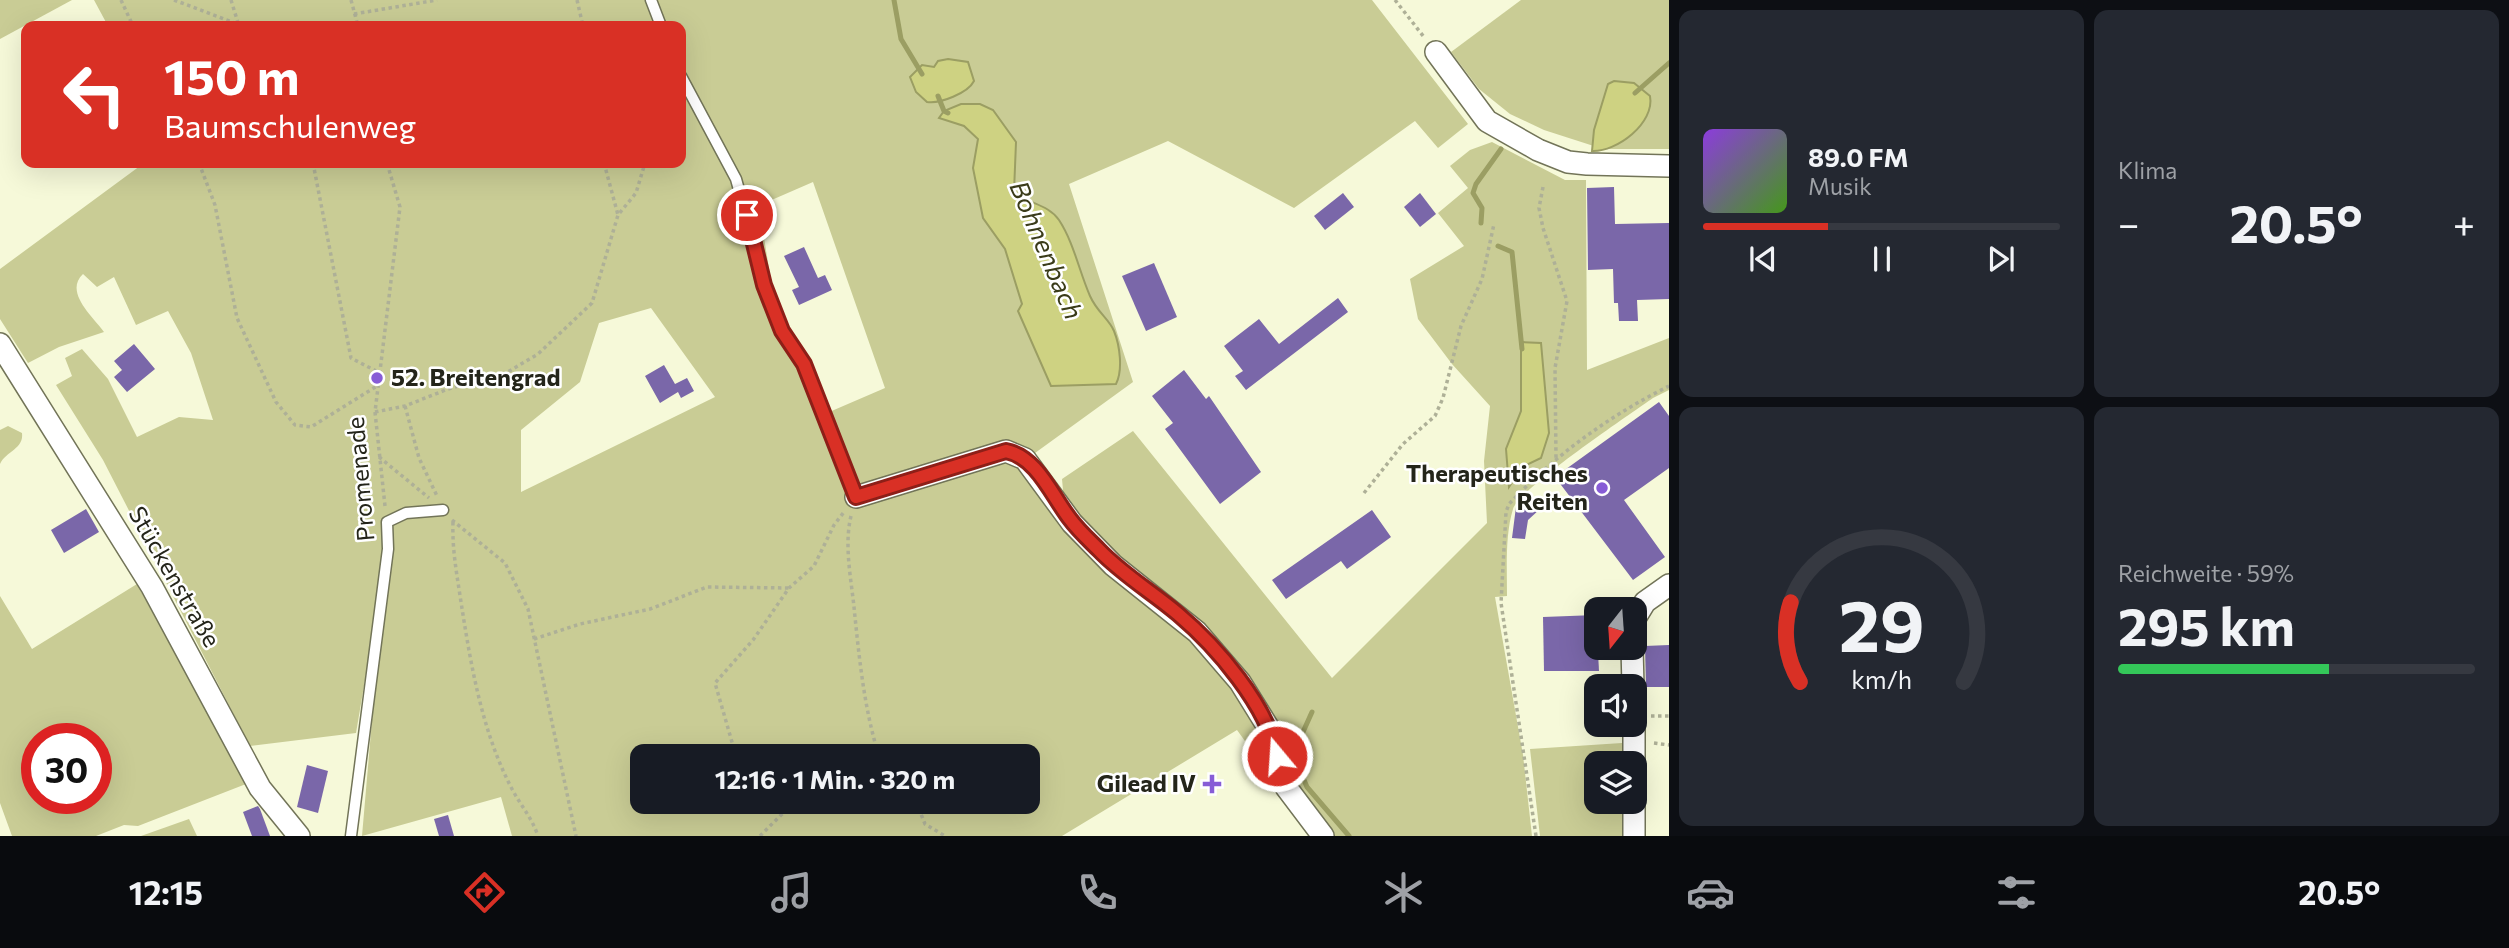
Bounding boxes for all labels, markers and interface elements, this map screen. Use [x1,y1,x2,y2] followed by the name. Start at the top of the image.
[164,45,299,105] text: 150 m
[49,49,140,140] icon: left
[164,105,416,145] text: Baumschulenweg
[1808,141,1909,172] text: 89.0 FM
[2118,156,2177,184] text: Klima
[1808,172,1872,200] text: Musik
[1004,175,1090,323] water label: Bohnenbach
[717,185,777,245] pin
[2229,190,2363,254] text: 20.5°
[728,196,766,234] icon: arrive
[2118,199,2140,246] text: −
[2453,199,2475,246] text: +
[1744,240,1782,278] icon: previous
[1863,240,1901,278] icon: pause
[1982,240,2020,278] icon: next
[391,362,560,391] place label: 52. Breitengrad
[369,370,385,386] marker: 52. Breitengrad
[340,416,379,543] street label: Promenade
[1406,458,1588,515] place label: Therapeutisches Reiten
[1594,480,1610,496] marker: Therapeutisches Reiten
[123,501,227,652] street label: Stückenstraße
[2118,559,2294,587] text: Reichweite · 59%
[1839,579,1924,668] text: 29
[2118,593,2295,657] text: 295 km
[1584,597,1647,660] north arrow
[1584,597,1647,814] map controls
[1851,664,1912,694] text: km/h
[1584,674,1647,737] button: sound
[1240,719,1314,793] position arrow
[21,723,112,814] speed limit sign: 30
[1584,751,1647,814] button: layers
[715,763,955,794] text: 12:16 · 1 Min. · 320 m
[1097,768,1196,797] place label: Gilead IV
[1202,774,1222,794] marker: Gilead IV
[460,868,509,917] icon: directions
[767,868,816,917] icon: music
[1073,868,1122,917] icon: phone
[1379,868,1428,917] icon: climate
[1686,868,1735,917] icon: car
[1992,868,2041,917] icon: filters
[129,872,203,912] text: 12:15
[2298,872,2380,912] text: 20.5°

